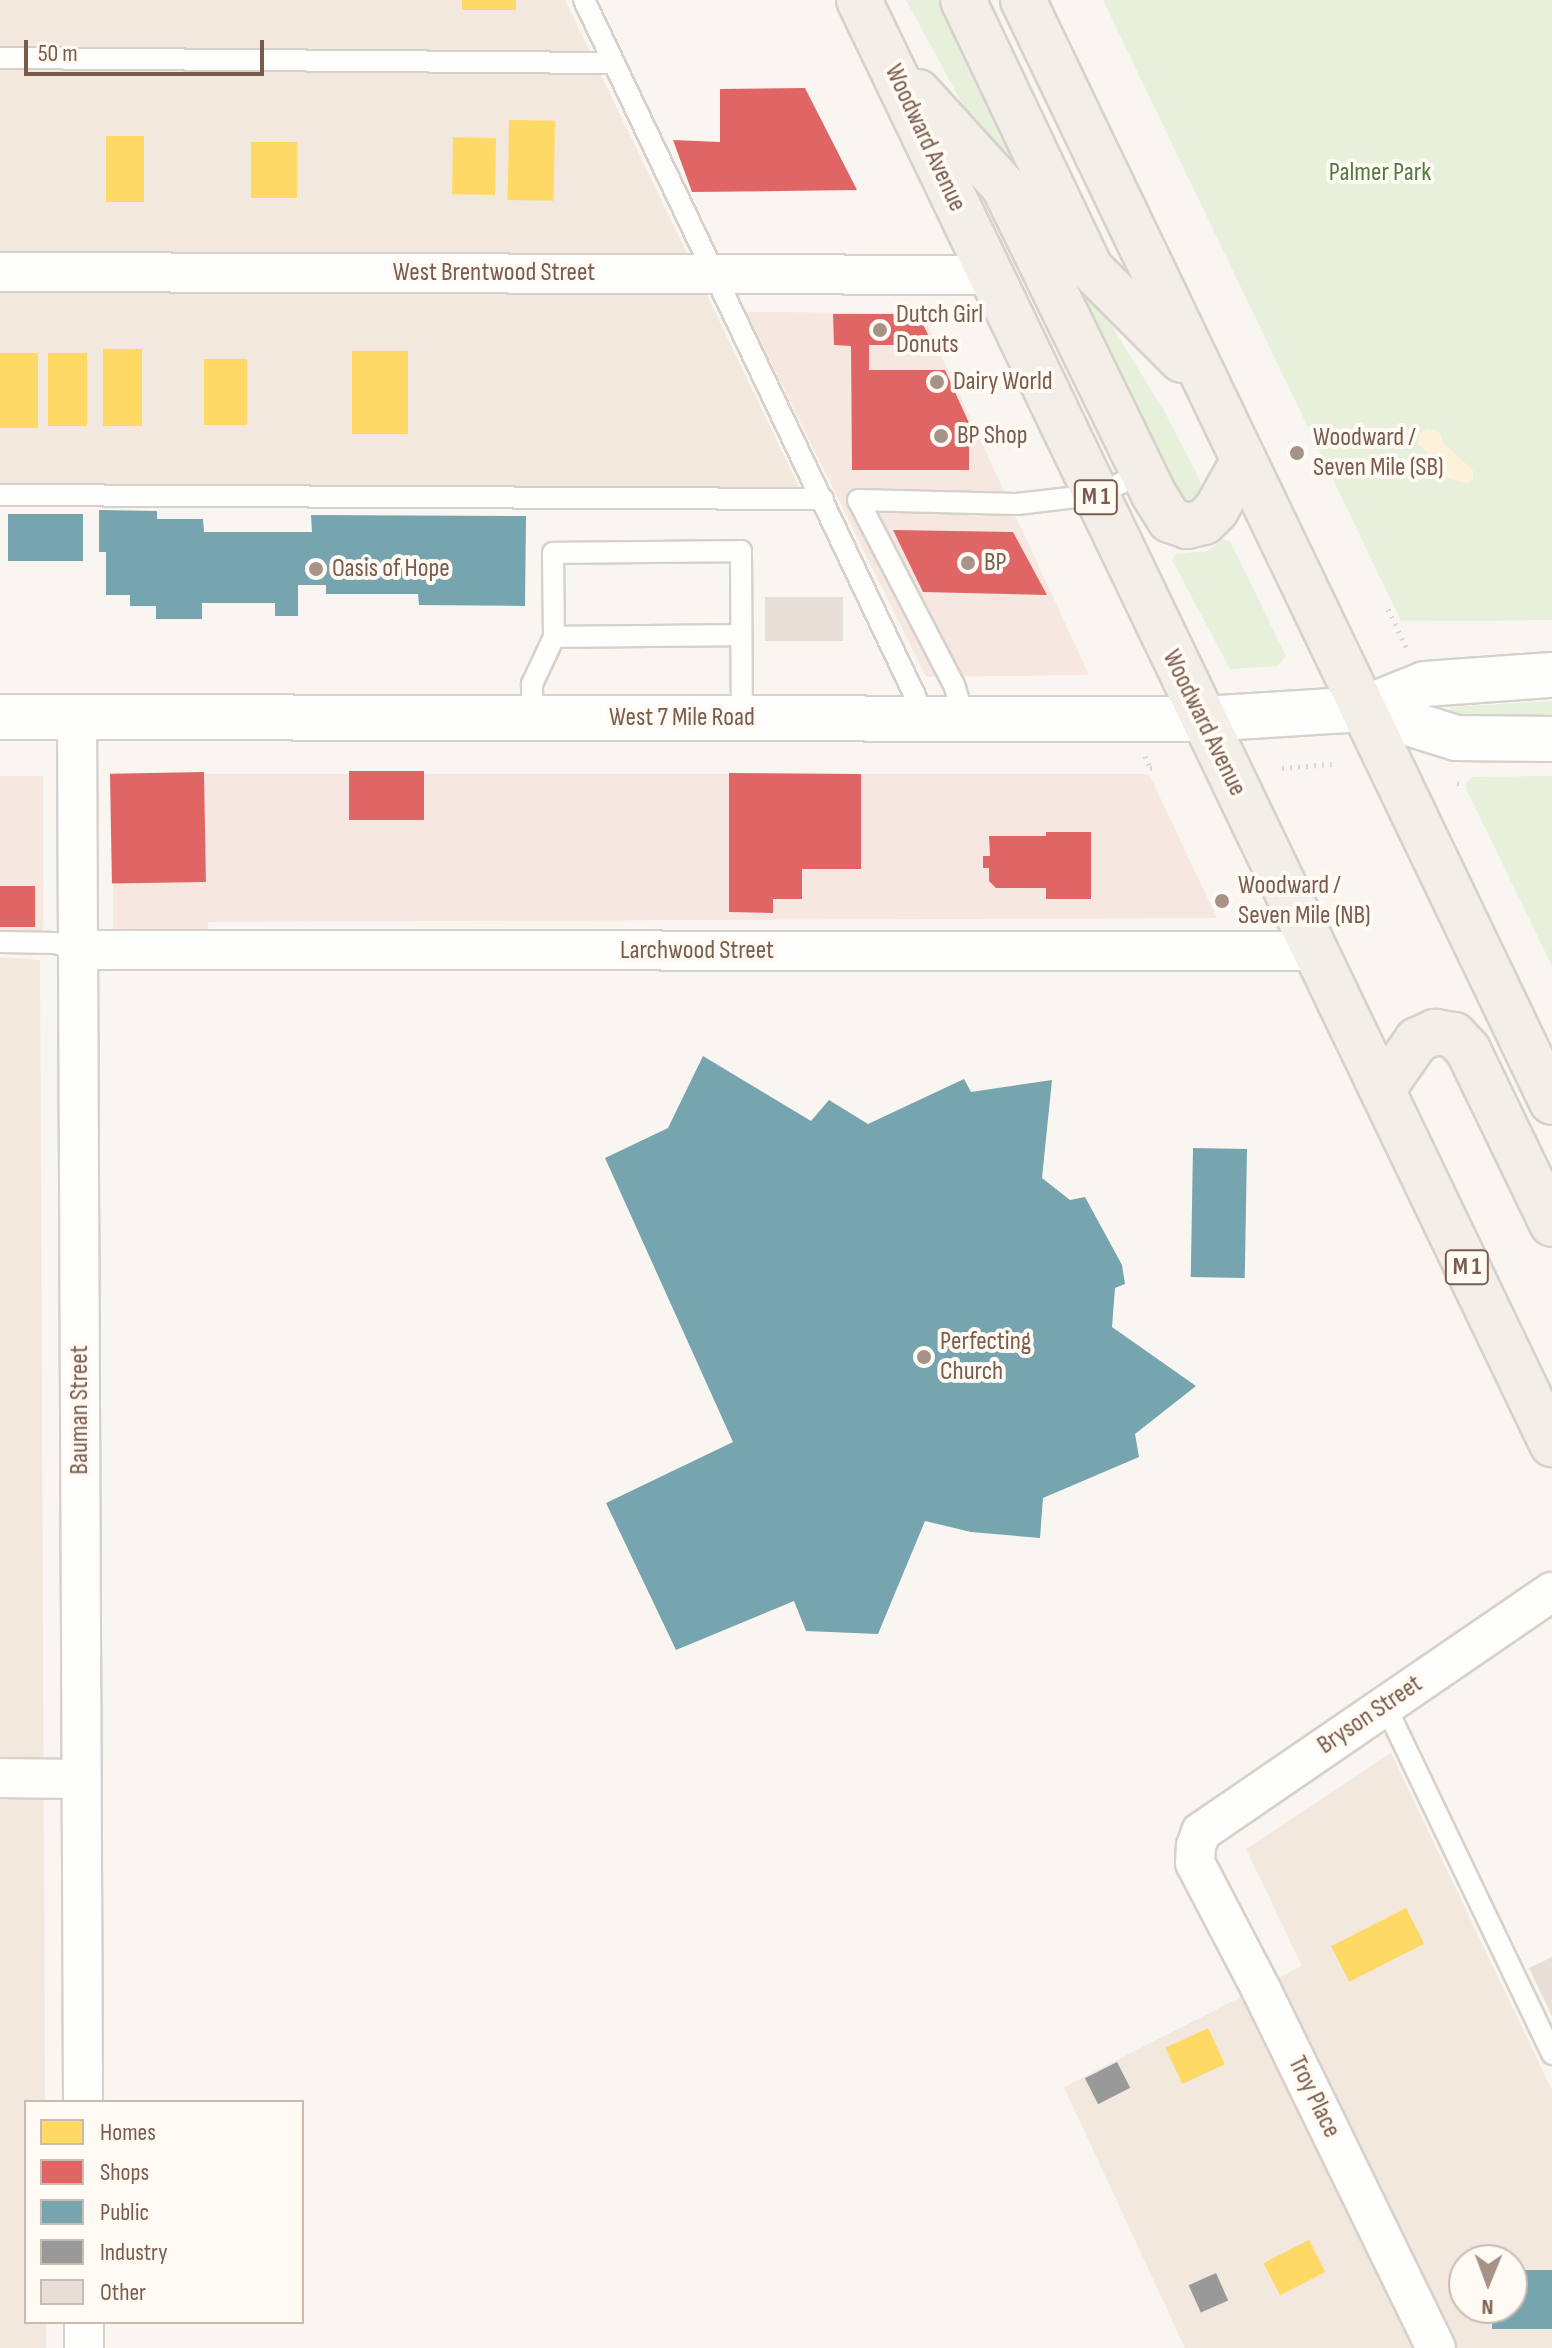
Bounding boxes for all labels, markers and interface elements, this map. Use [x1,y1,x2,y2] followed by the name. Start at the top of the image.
[28,24,268,74] scale bar
[38,39,78,68] text: 50 m
[877,59,973,217] street label: Woodward Avenue
[1329,157,1431,189] park label: Palmer Park
[393,257,595,289] street label: West Brentwood Street
[896,299,983,360] place label: Dutch Girl Donuts
[871,321,889,339] marker: Dutch Girl Donuts
[953,366,1053,398] place label: Dairy World
[928,373,946,391] marker: Dairy World
[957,420,1027,452] place label: BP Shop
[1313,422,1444,484] place label: Woodward / Seven Mile (SB)
[932,427,950,445] marker: BP Shop
[1288,444,1306,462] marker: Woodward / Seven Mile (SB)
[1072,477,1120,517] road number: M 1
[984,547,1007,579] place label: BP
[332,553,450,585] place label: Oasis of Hope
[959,554,977,572] marker: BP
[307,560,325,578] marker: Oasis of Hope
[1155,645,1253,801] street label: Woodward Avenue
[609,702,755,734] street label: West 7 Mile Road
[1238,870,1371,932] place label: Woodward / Seven Mile (NB)
[1213,892,1231,910] marker: Woodward / Seven Mile (NB)
[620,935,774,967] street label: Larchwood Street
[1443,1247,1491,1287] road number: M 1
[940,1326,1031,1388] place label: Perfecting Church
[64,1345,96,1475] street label: Bauman Street
[915,1348,933,1366] marker: Perfecting Church
[1312,1669,1428,1761] street label: Bryson Street
[1281,2051,1347,2143] street label: Troy Place
[24,2100,304,2324] legend
[100,2118,156,2147] text: Homes
[100,2158,149,2187] text: Shops
[100,2198,149,2227] text: Public
[100,2238,167,2267] text: Industry
[1448,2244,1528,2324] north arrow
[100,2278,146,2307] text: Other
[1481,2293,1494,2320] text: N

